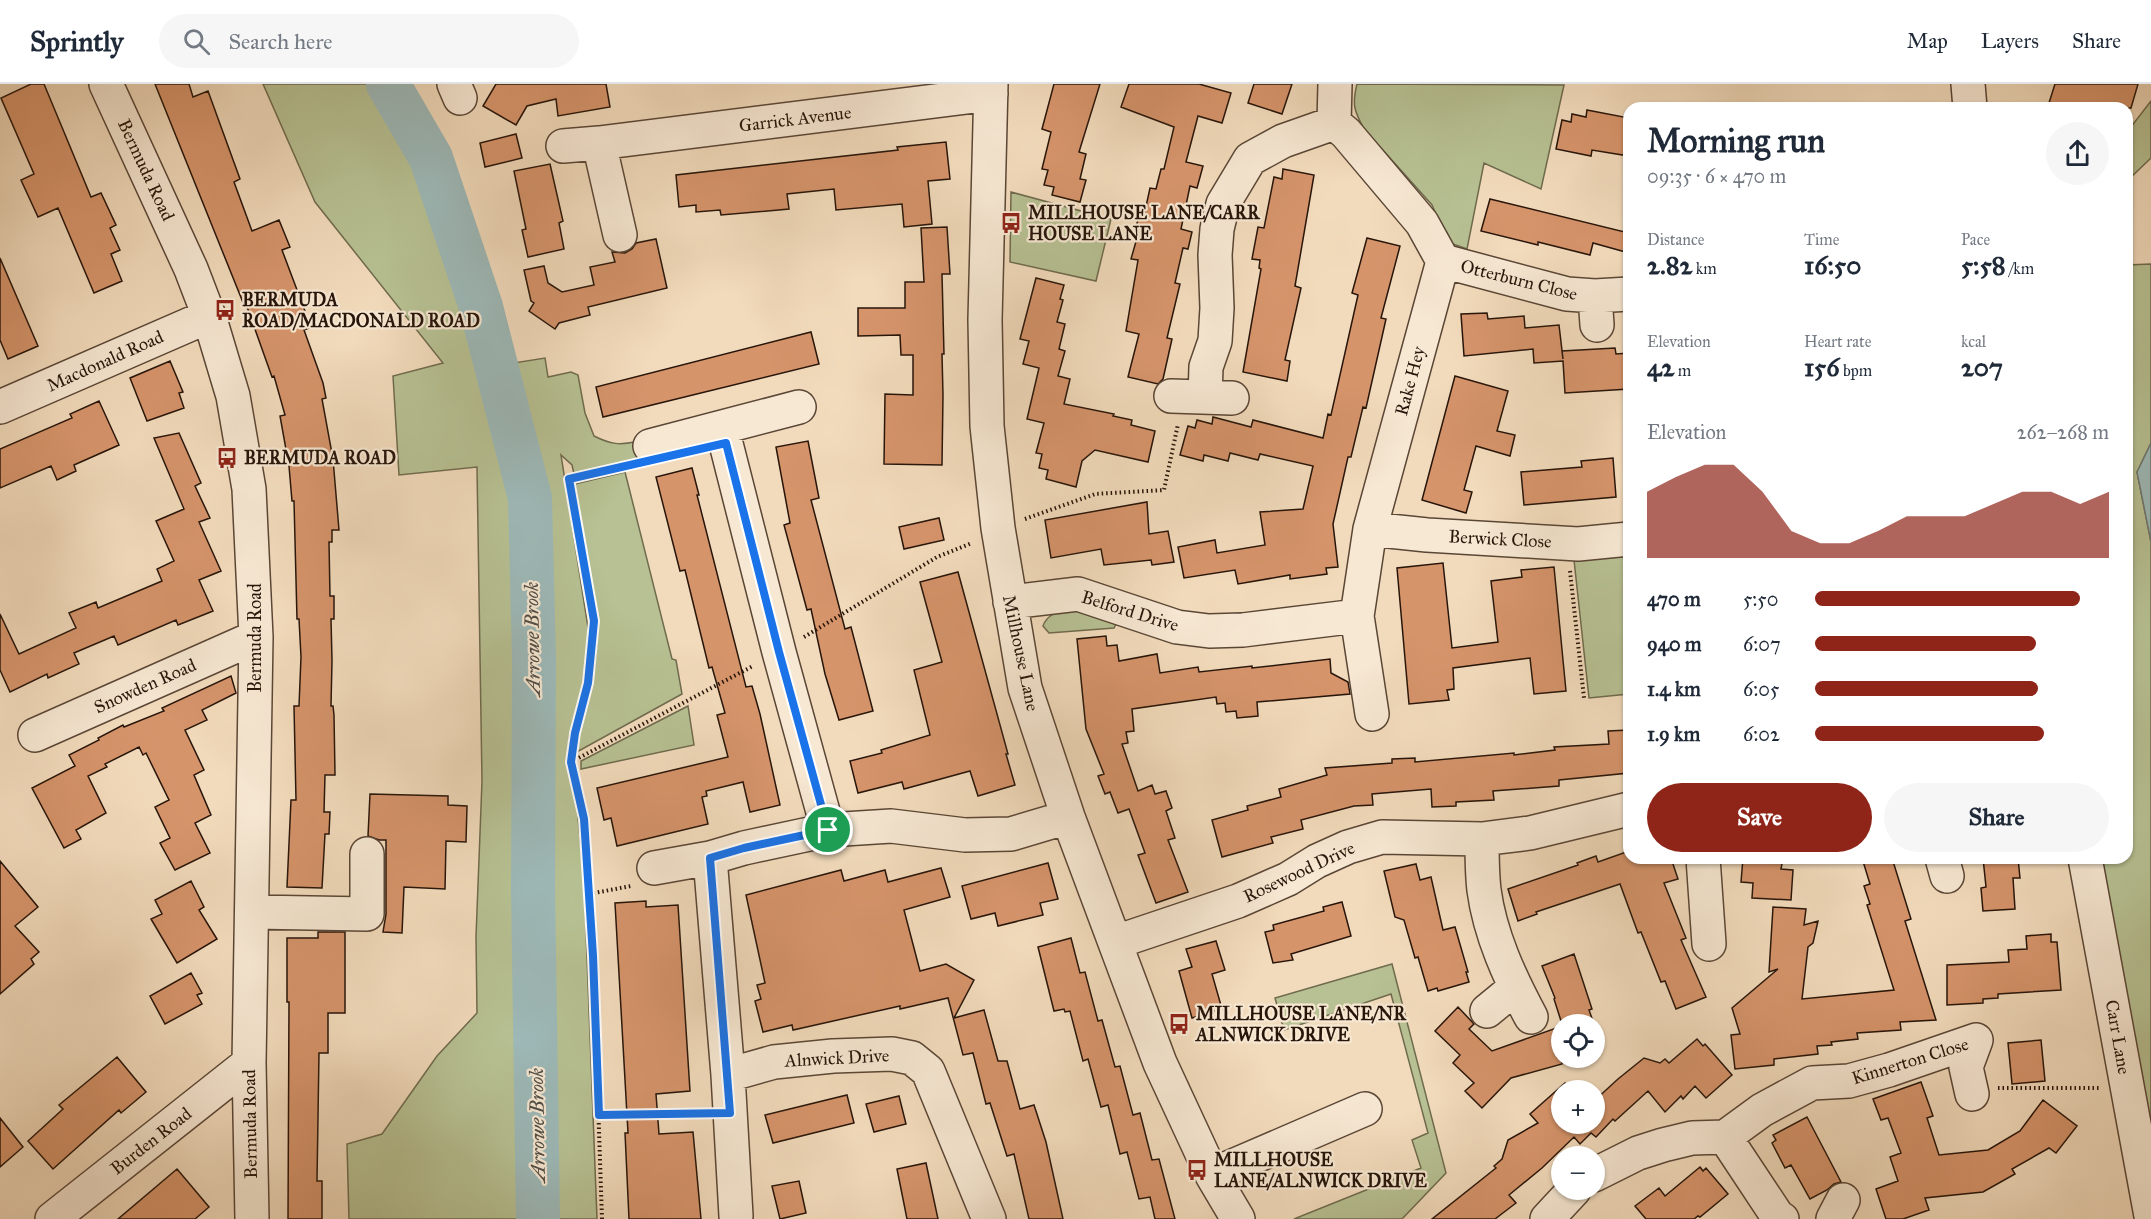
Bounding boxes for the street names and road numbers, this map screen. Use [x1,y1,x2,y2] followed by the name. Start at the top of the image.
[738,101,852,137] street label: Garrick Avenue
[113,116,179,224] street label: Bermuda Road
[1458,255,1580,305] street label: Otterburn Close
[43,325,167,397] street label: Macdonald Road
[1390,343,1430,418] street label: Rake Hey
[1448,525,1552,553] street label: Berwick Close
[244,583,266,693] street label: Bermuda Road
[1079,586,1181,636] street label: Belford Drive
[998,593,1044,713] street label: Millhouse Lane
[91,654,199,718] street label: Snowden Road
[1240,837,1358,907] street label: Rosewood Drive
[2101,998,2135,1076] street label: Carr Lane
[1849,1033,1971,1089] street label: Kinnerton Close
[783,1044,890,1072] street label: Alnwick Drive
[238,1069,262,1179] street label: Bermuda Road
[106,1103,196,1179] street label: Burden Road

